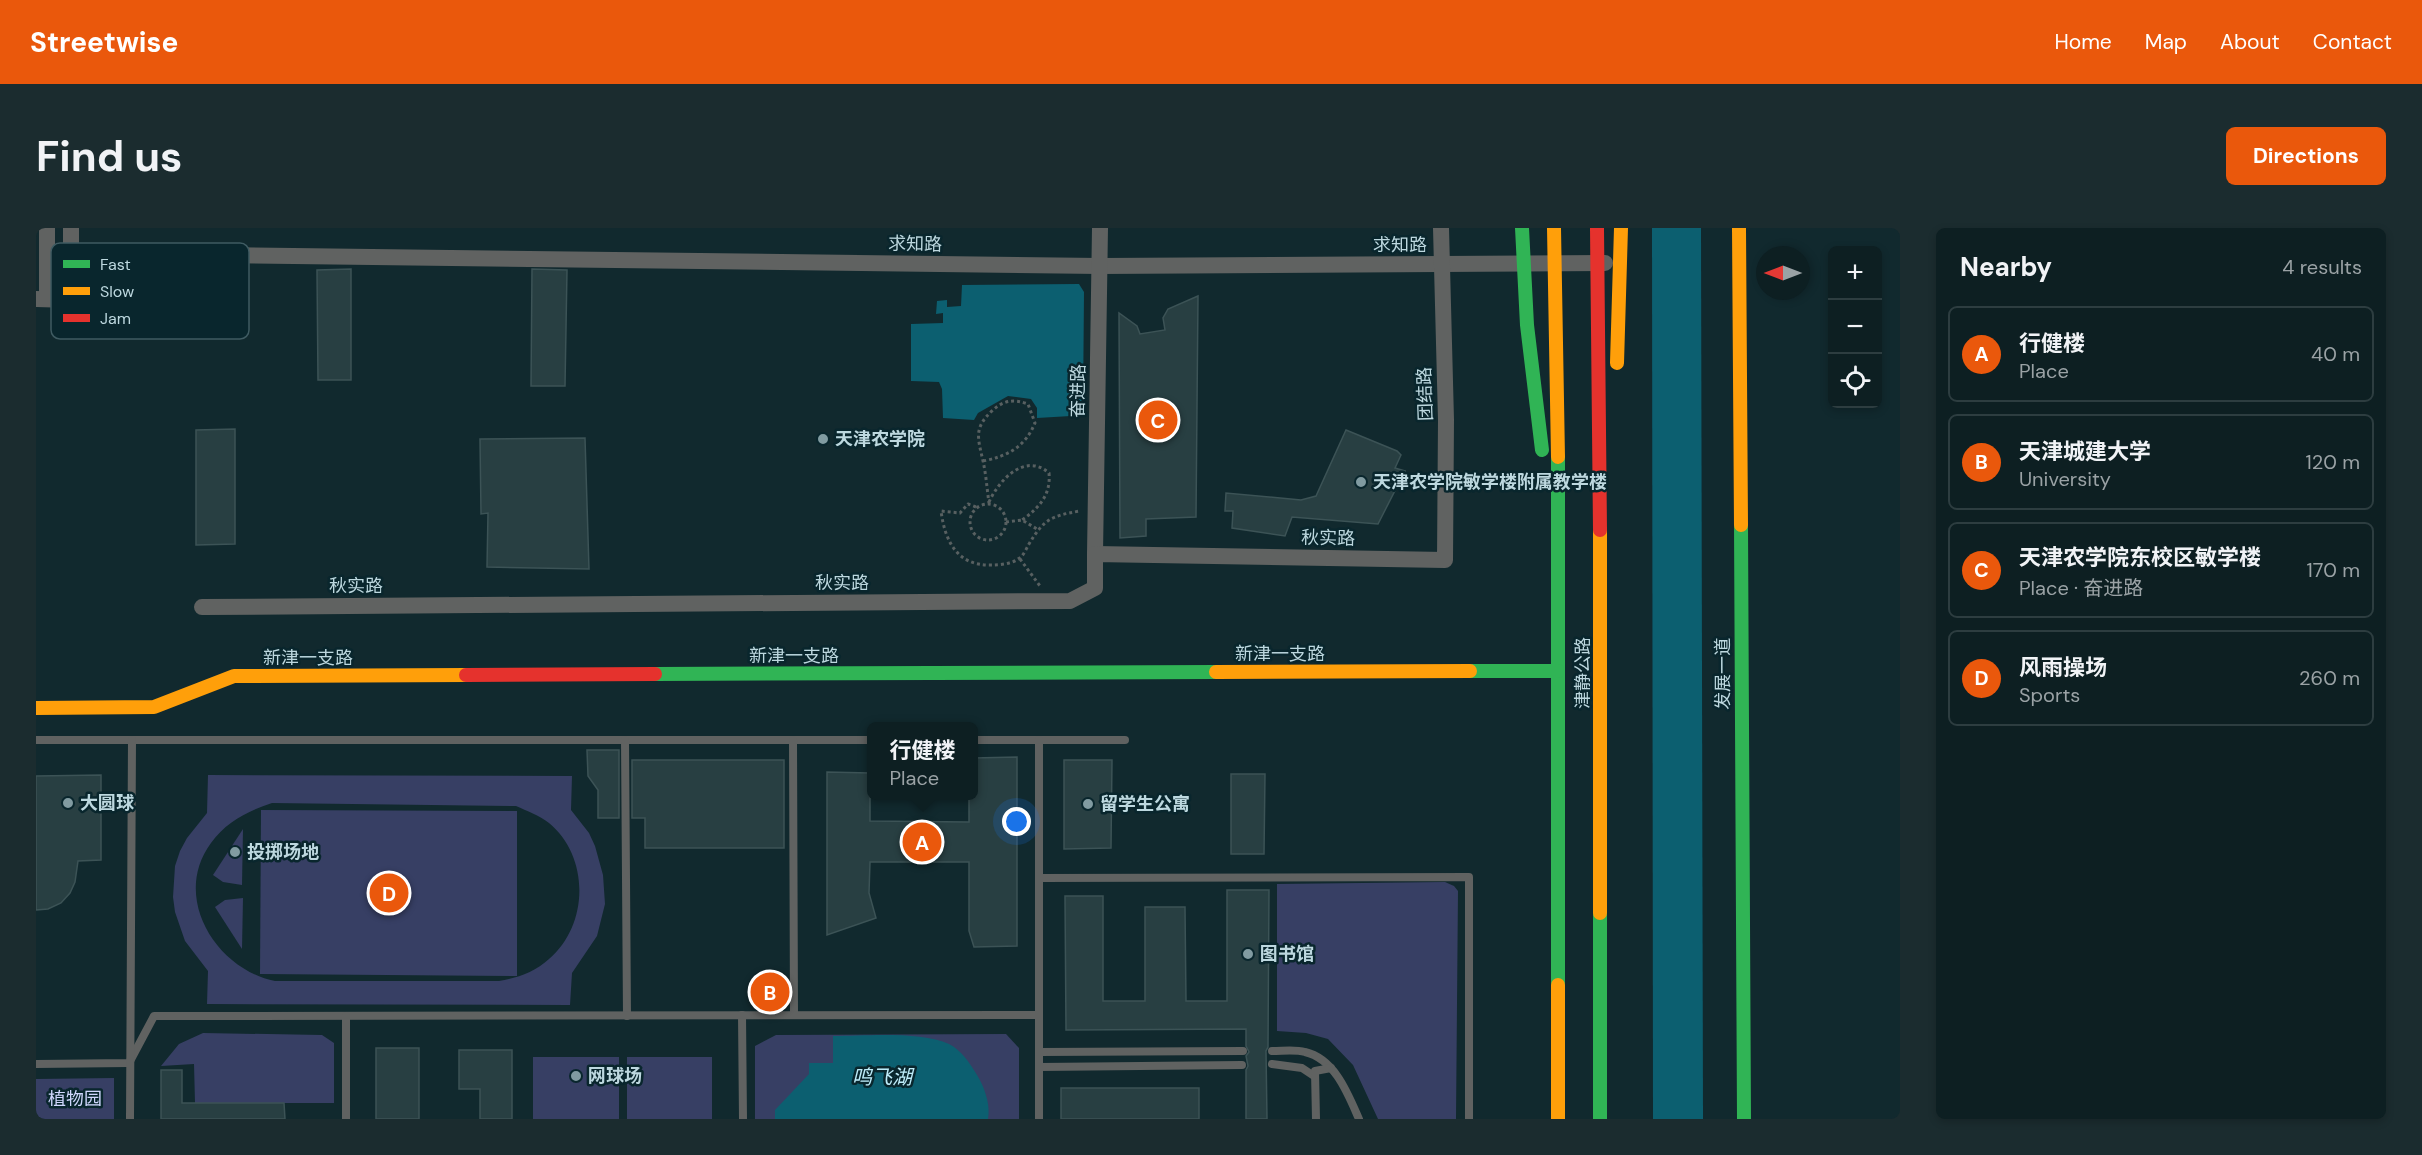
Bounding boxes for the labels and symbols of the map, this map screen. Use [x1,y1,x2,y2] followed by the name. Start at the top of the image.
[888,232,942,256] street label: 求知路
[1373,233,1427,257] street label: 求知路
[51,243,249,339] legend
[1756,246,1810,300] north arrow
[100,254,131,275] text: Fast
[100,281,134,302] text: Slow
[100,308,131,329] text: Jam
[1066,364,1090,418] street label: 奋进路
[1412,367,1438,421] street label: 团结路
[1138,398,1178,442] pin: C
[835,427,925,451] place label: 天津农学院
[816,432,830,446] marker: 天津农学院
[1373,470,1607,494] place label: 天津农学院敏学楼附属教学楼
[1354,475,1368,489] marker: 天津农学院敏学楼附属教学楼
[1301,526,1355,550] street label: 秋实路
[815,571,869,595] street label: 秋实路
[329,574,383,598] street label: 秋实路
[1571,637,1595,709] street label: 津静公路
[1711,638,1735,710] street label: 发展一道
[1235,642,1325,666] street label: 新津一支路
[749,644,839,668] street label: 新津一支路
[263,646,353,670] street label: 新津一支路
[80,791,134,815] place label: 大圆球
[1100,792,1190,816] place label: 留学生公寓
[61,796,75,810] marker: 大圆球
[1081,797,1095,811] marker: 留学生公寓
[1002,807,1031,836] your location
[902,820,942,864] pin: A
[247,840,319,864] place label: 投掷场地
[228,845,242,859] marker: 投掷场地
[370,870,408,916] pin: D
[1260,942,1314,966] place label: 图书馆
[1241,947,1255,961] marker: 图书馆
[750,970,790,1014] pin: B
[588,1064,642,1088] place label: 网球场
[852,1064,915,1090] water label: 鸣飞湖
[569,1069,583,1083] marker: 网球场
[48,1087,102,1111] park label: 植物园

